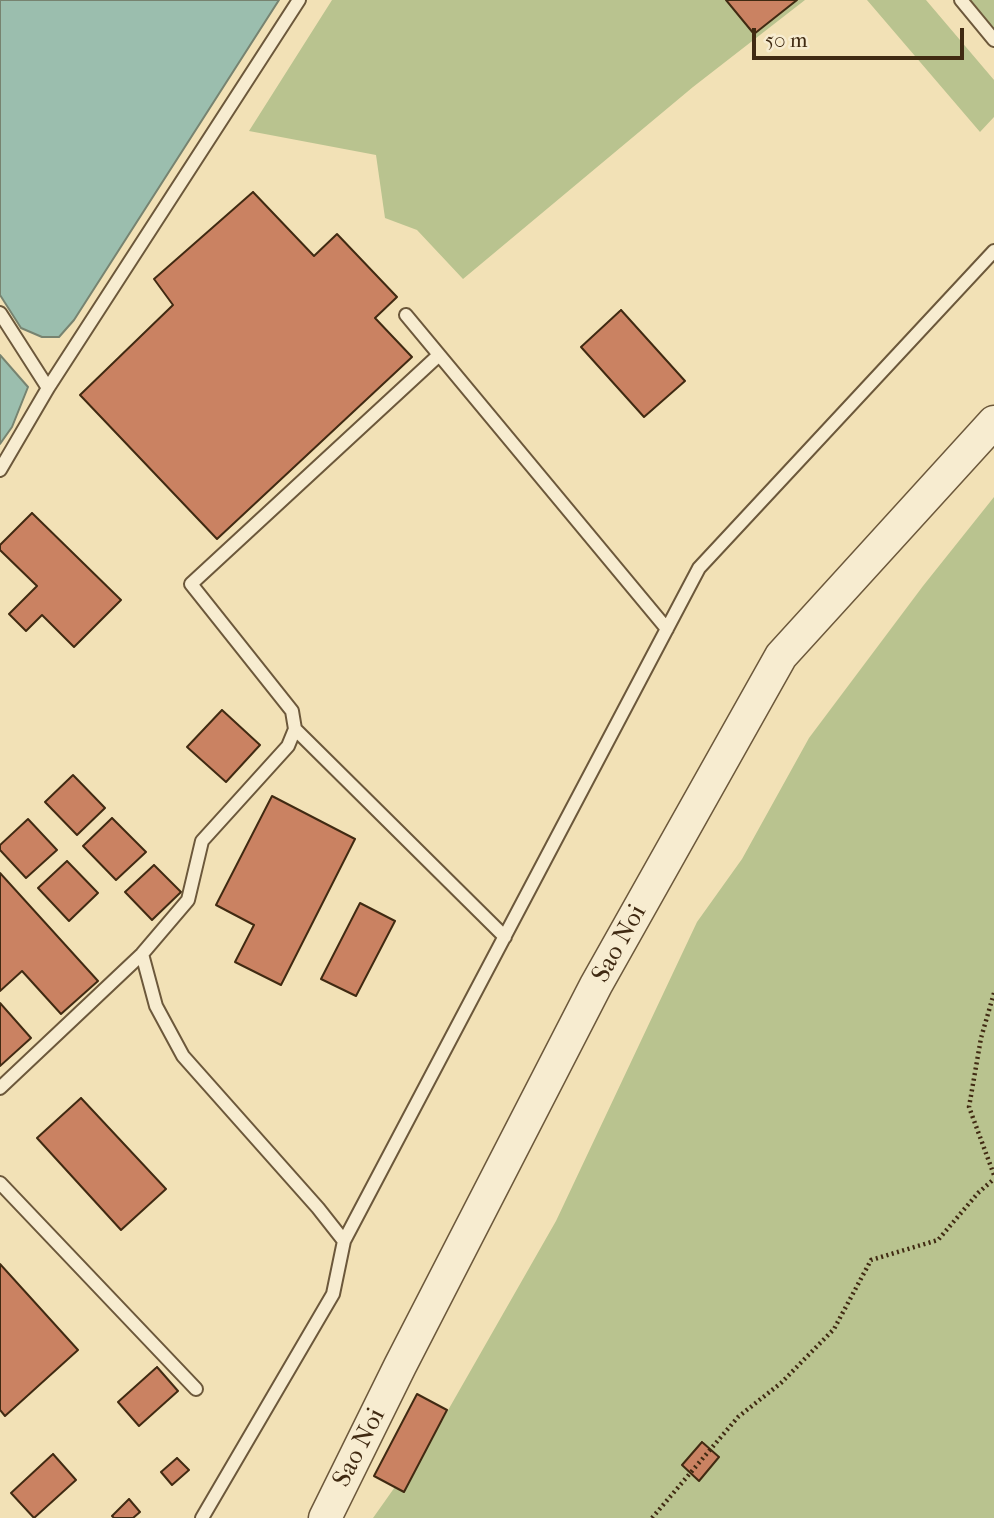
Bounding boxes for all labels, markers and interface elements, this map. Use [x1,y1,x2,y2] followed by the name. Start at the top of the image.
[756,14,968,58] scale bar
[765,28,808,52] text: 50 m
[586,900,654,988] street label: Sao Noi
[327,1403,393,1493] street label: Sao Noi

